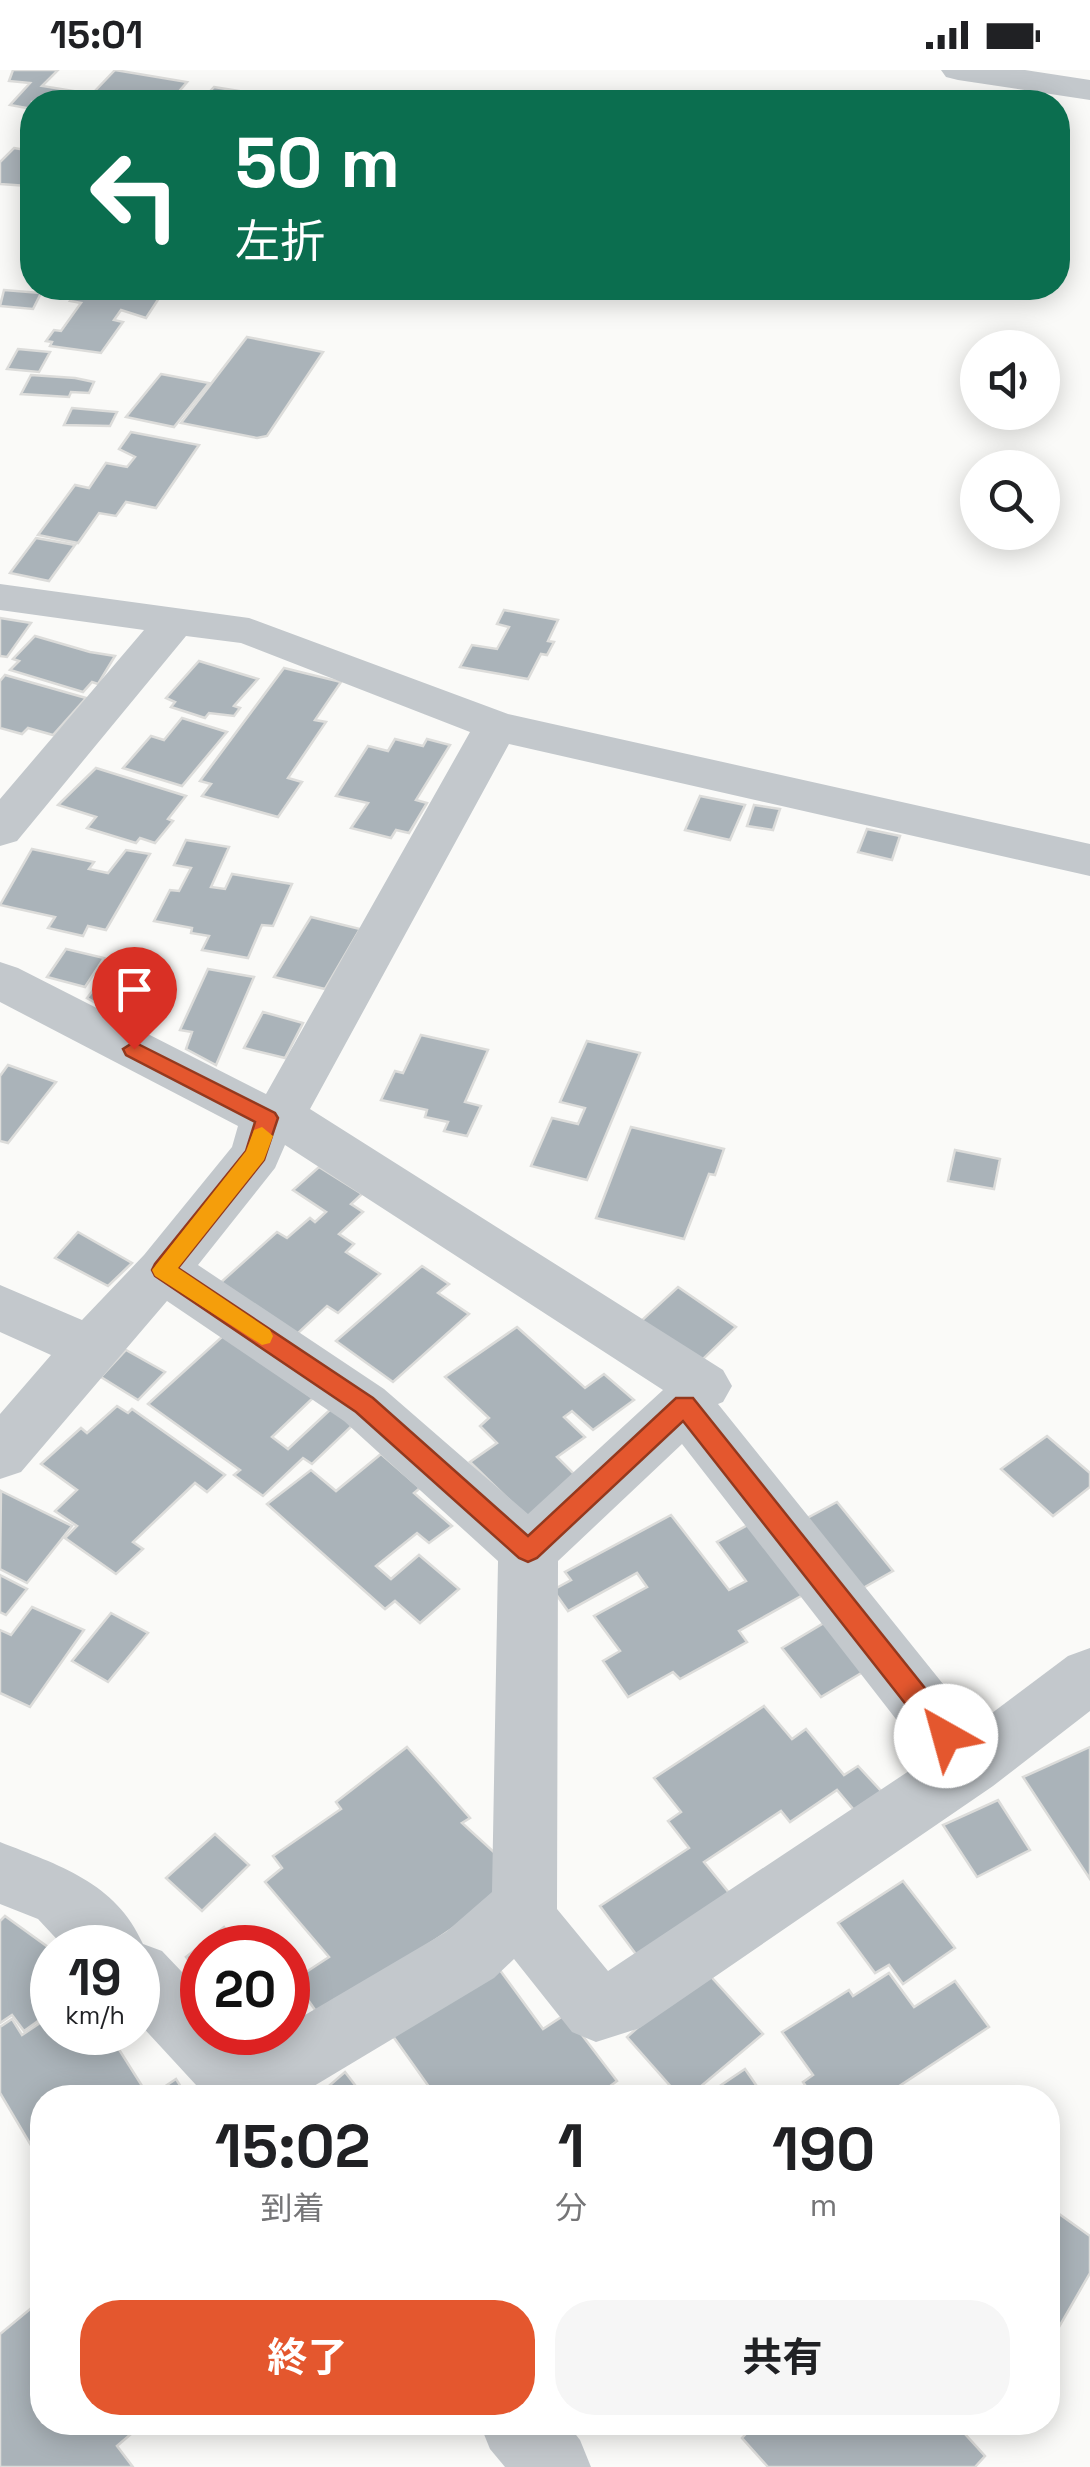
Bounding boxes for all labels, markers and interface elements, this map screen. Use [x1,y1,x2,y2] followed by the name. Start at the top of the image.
[50,11,143,59] text: 15:01
[235,118,400,207] text: 50 m
[70,130,200,260] icon: left
[235,213,325,270] text: 左折
[960,330,1060,550] map controls
[960,330,1060,430] button: sound
[960,450,1060,550] button: search
[92,947,177,1050] pin
[107,962,162,1017] icon: arrive
[894,1684,998,1788] position arrow
[180,1925,310,2055] speed limit sign: 20
[68,1946,122,2010] text: 19
[65,1999,125,2031] text: km/h
[215,2108,370,2185] text: 15:02
[558,2108,585,2185] text: 1
[772,2111,875,2188] text: 190
[810,2185,837,2225] text: m
[261,2188,325,2228] text: 到着
[555,2188,587,2228] text: 分
[80,2300,535,2415] button: 終了
[555,2300,1010,2415] button: 共有

